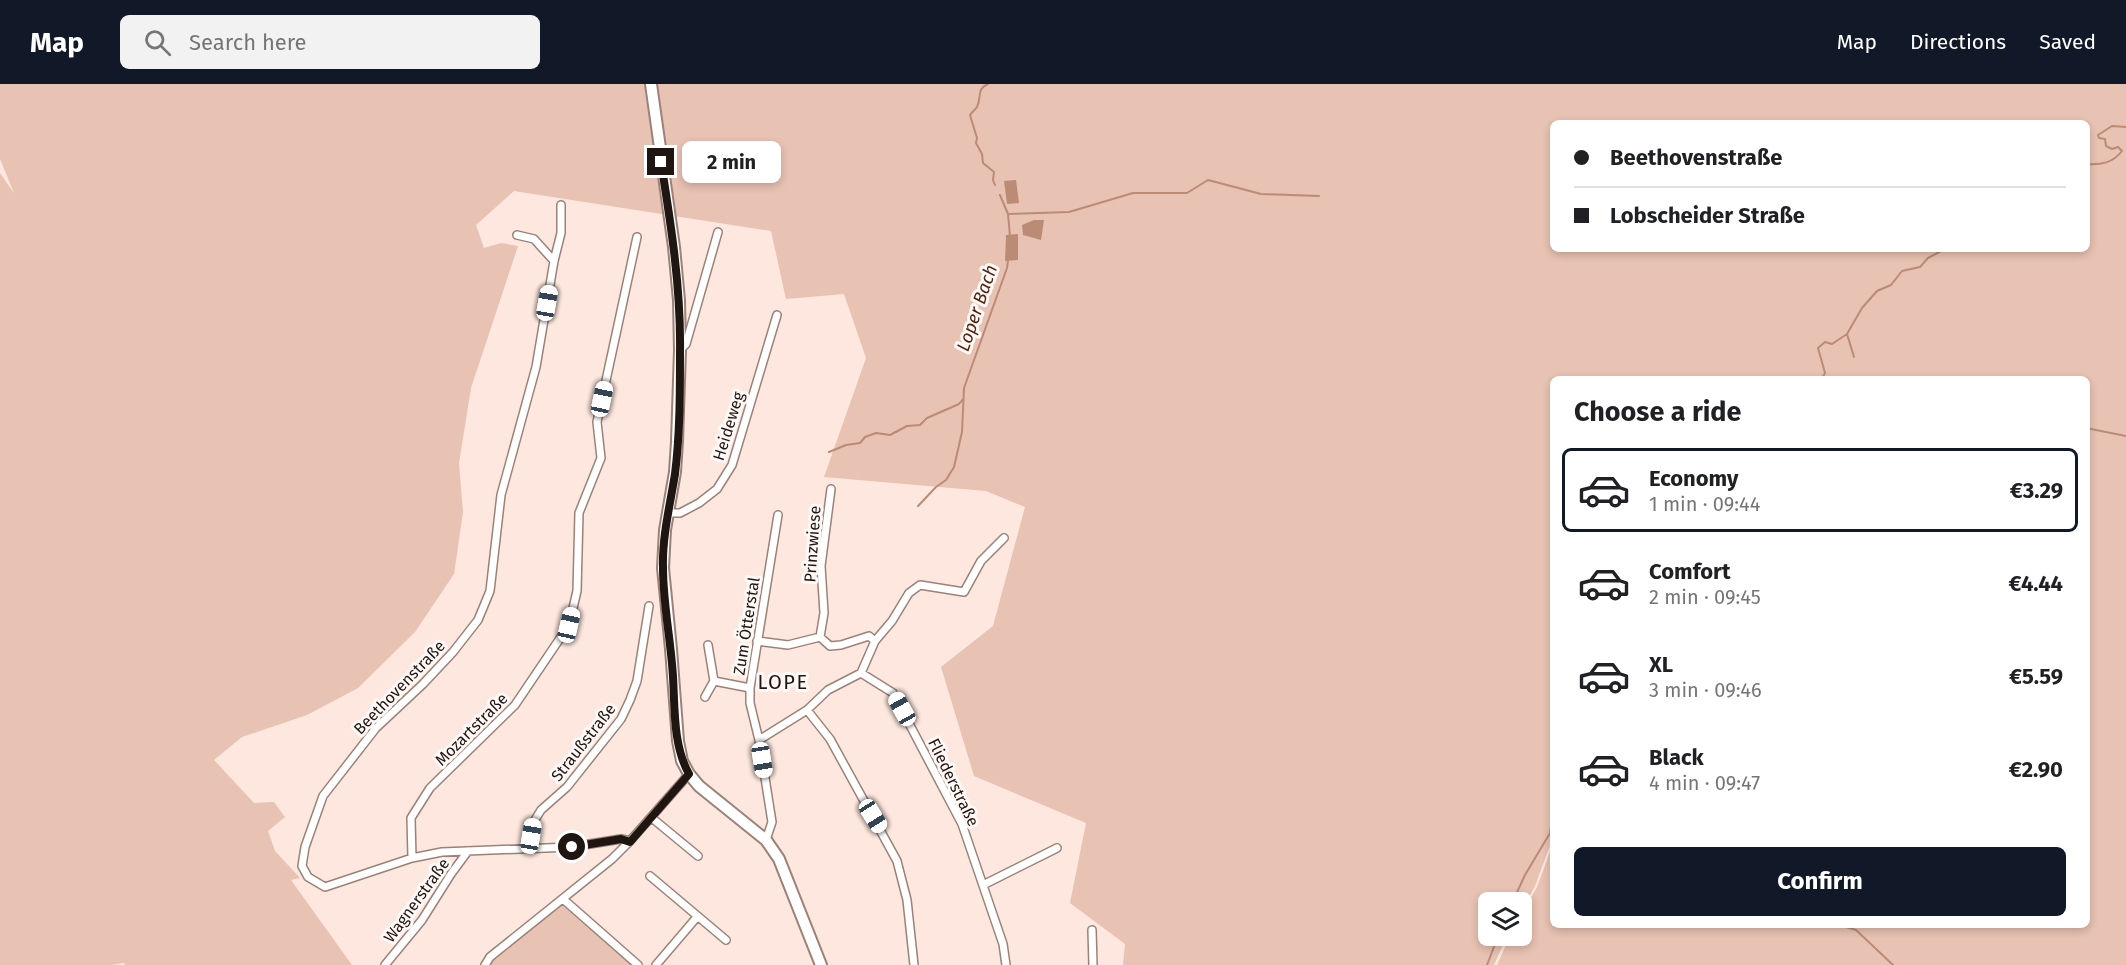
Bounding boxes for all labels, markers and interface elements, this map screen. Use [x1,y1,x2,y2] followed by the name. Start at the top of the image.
[120,15,540,69] search box
[30,26,84,59] text: Map
[141,26,174,59] icon: search
[189,29,307,56] text: Search here
[1837,29,1877,55] text: Map
[1910,29,2006,55] text: Directions
[2039,29,2096,55] text: Saved
[682,141,781,183] callout: 2 min
[1610,144,1782,171] text: Beethovenstraße
[647,148,674,175] route end
[707,150,756,174] text: 2 min
[1610,202,1805,229] text: Lobscheider Straße
[952,262,1002,354] water label: Loper Bach
[535,284,559,322] car
[589,380,615,418] car
[709,389,748,463] street label: Heideweg
[1574,396,1741,428] text: Choose a ride
[1577,463,1631,517] icon: car
[1649,465,1738,492] text: Economy
[2010,477,2063,504] text: €3.29
[1649,492,1760,516] text: 1 min · 09:44
[800,505,825,583] street label: Prinzwiese
[1577,556,1631,610] icon: car
[1649,558,1730,585] text: Comfort
[2009,570,2063,597] text: €4.44
[729,576,764,676] street label: Zum Ötterstal
[1649,585,1761,609] text: 2 min · 09:45
[556,605,582,645] car
[350,636,449,738] street label: Beethovenstraße
[1577,649,1631,703] icon: car
[1649,651,1673,678] text: XL
[2009,663,2063,690] text: €5.59
[757,670,809,694] district label: LOPE
[1649,678,1762,702] text: 3 min · 09:46
[431,689,512,770] street label: Mozartstraße
[885,689,919,729] car
[547,700,620,785] street label: Straußstraße
[924,735,983,829] street label: Fliederstraße
[750,741,774,779] car
[1577,742,1631,796] icon: car
[1649,744,1704,771] text: Black
[2009,756,2063,783] text: €2.90
[1649,771,1760,795] text: 4 min · 09:47
[856,796,890,836] car
[519,817,543,855] car
[558,833,585,860] route start
[1574,847,2066,916] button: Confirm
[379,854,453,946] street label: Wagnerstraße
[1478,892,1532,946] map controls
[1478,892,1532,946] button: layers

